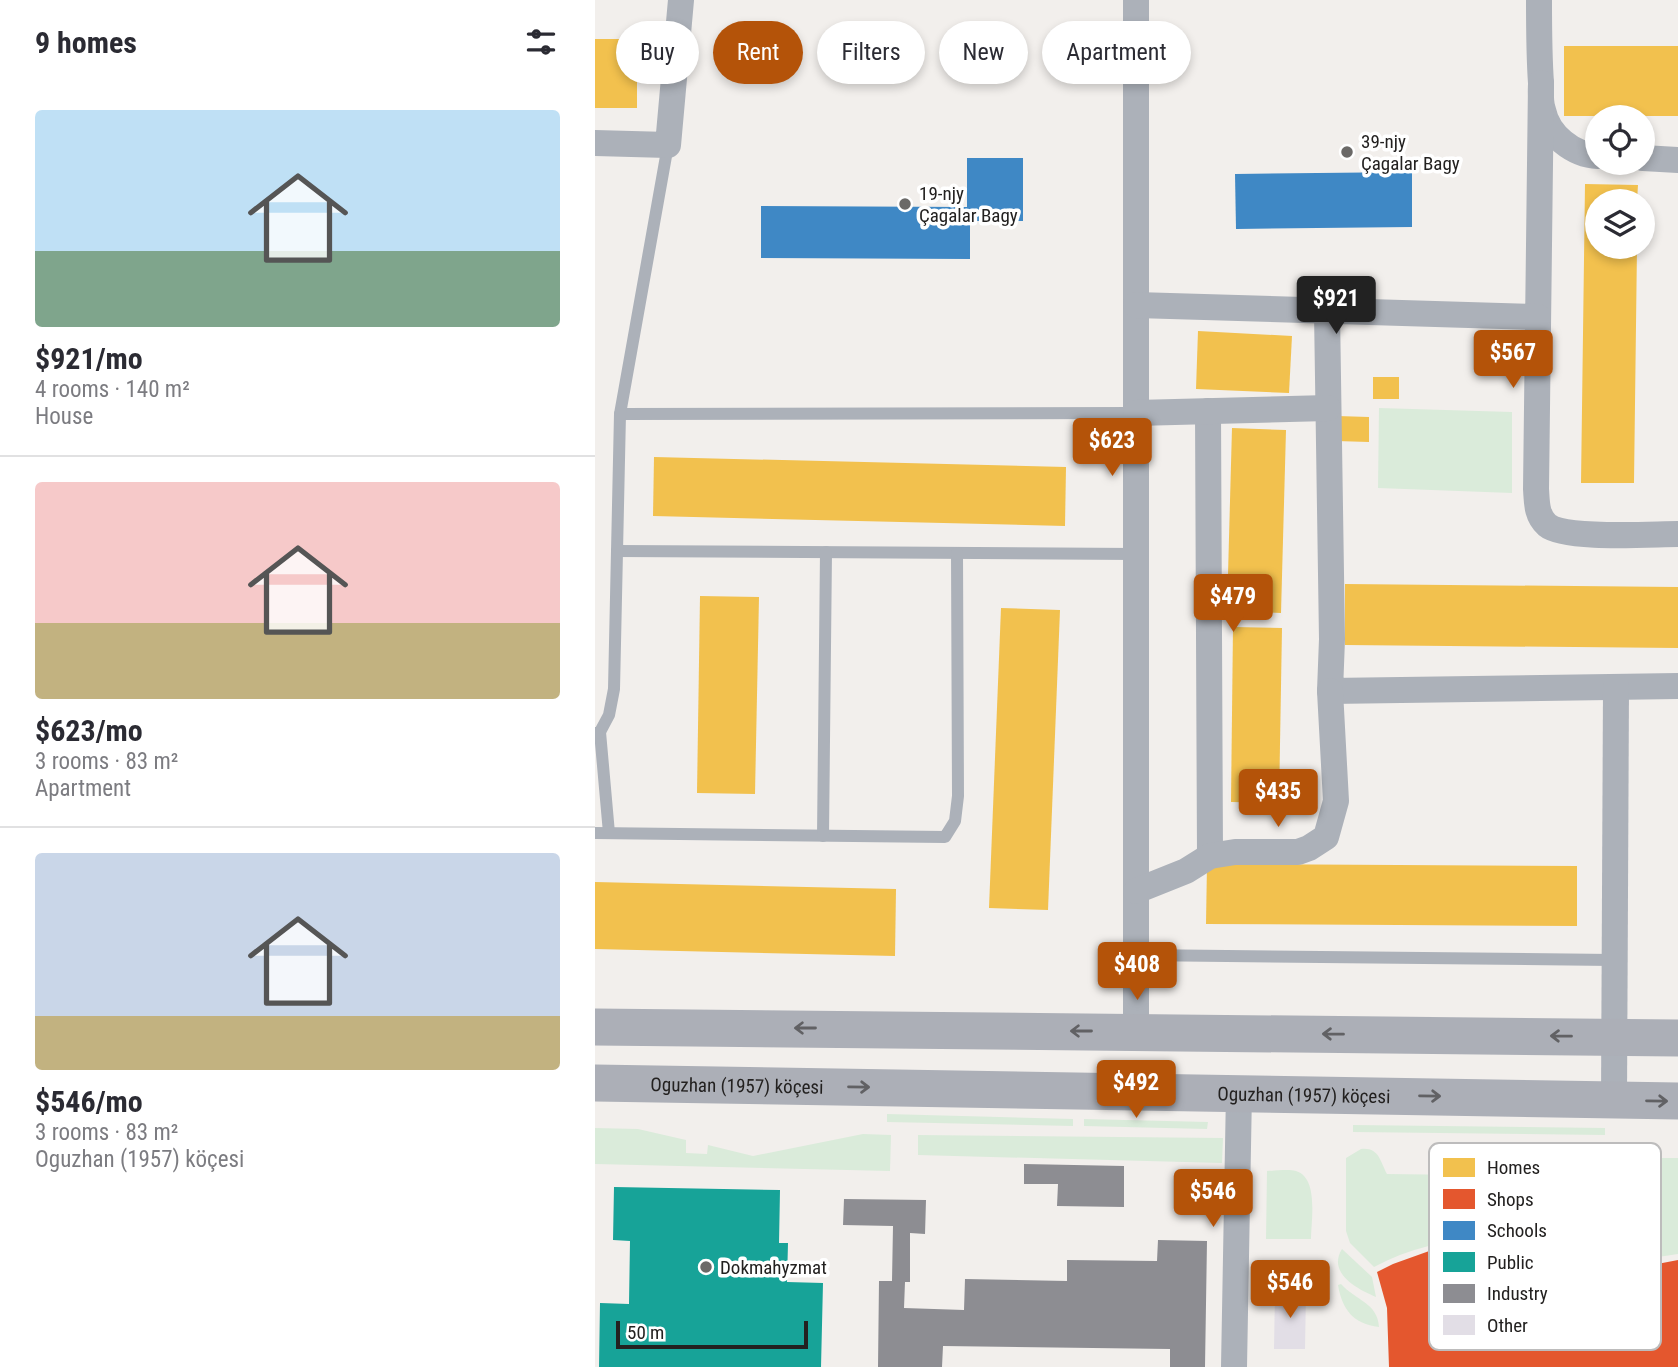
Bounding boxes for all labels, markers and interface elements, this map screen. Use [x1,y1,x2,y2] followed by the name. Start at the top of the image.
[616,21,699,84] chip: Buy
[713,21,803,84] chip: Rent
[817,21,925,84] chip: Filters
[939,21,1028,84] chip: New
[1042,21,1191,84] chip: Apartment
[522,23,560,61] icon: filters
[35,25,137,60] text: 9 homes
[1585,105,1655,259] map controls
[1585,105,1655,175] button: locate
[1361,130,1460,175] place label: 39-njy Çagalar Bagy
[1339,144,1355,160] marker: 39-njy Çagalar Bagy
[235,155,361,281] icon: home
[919,182,1018,227] place label: 19-njy Çagalar Bagy
[1585,189,1655,259] button: layers
[897,196,913,212] marker: 19-njy Çagalar Bagy
[1295,276,1377,336] pin: $921
[1313,285,1359,312] text: $921
[1472,330,1554,390] pin: $567
[1490,339,1536,366] text: $567
[35,341,143,376] text: $921/mo
[35,376,190,403] text: 4 rooms · 140 m²
[35,403,93,430] text: House
[1071,419,1153,478] pin: $623
[1089,427,1135,454] text: $623
[235,527,361,653] icon: home
[1192,574,1274,634] pin: $479
[1210,583,1256,610] text: $479
[35,713,143,748] text: $623/mo
[35,748,178,775] text: 3 rooms · 83 m²
[1237,770,1319,829] pin: $435
[35,775,131,802] text: Apartment
[1255,778,1301,805] text: $435
[235,898,361,1024] icon: home
[1096,942,1178,1002] pin: $408
[1114,951,1160,978] text: $408
[794,1021,817,1035] one-way arrow
[1070,1024,1093,1038] one-way arrow
[1322,1027,1345,1040] one-way arrow
[1550,1030,1573,1043] one-way arrow
[1095,1060,1177,1120] pin: $492
[1113,1069,1159,1096] text: $492
[650,1072,824,1098] street label: Oguzhan (1957) köçesi
[847,1080,870,1094] one-way arrow
[1217,1082,1391,1108] street label: Oguzhan (1957) köçesi
[35,1084,143,1119] text: $546/mo
[1418,1089,1441,1103] one-way arrow
[1645,1094,1668,1107] one-way arrow
[35,1119,178,1146] text: 3 rooms · 83 m²
[1429,1143,1661,1350] legend
[35,1146,244,1173] text: Oguzhan (1957) köçesi
[1487,1156,1540,1179] text: Homes
[1172,1170,1254,1229] pin: $546
[1190,1178,1236,1205] text: $546
[1487,1188,1534,1211] text: Shops
[1487,1219,1547,1242] text: Schools
[1487,1251,1534,1274] text: Public
[720,1256,827,1279] place label: Dokmahyzmat
[698,1259,714,1275] marker: Dokmahyzmat
[1249,1260,1331,1320] pin: $546
[1267,1269,1313,1296] text: $546
[1487,1282,1548,1305] text: Industry
[1487,1314,1528,1337] text: Other
[616,1318,809,1350] scale bar
[627,1321,664,1344] text: 50 m

